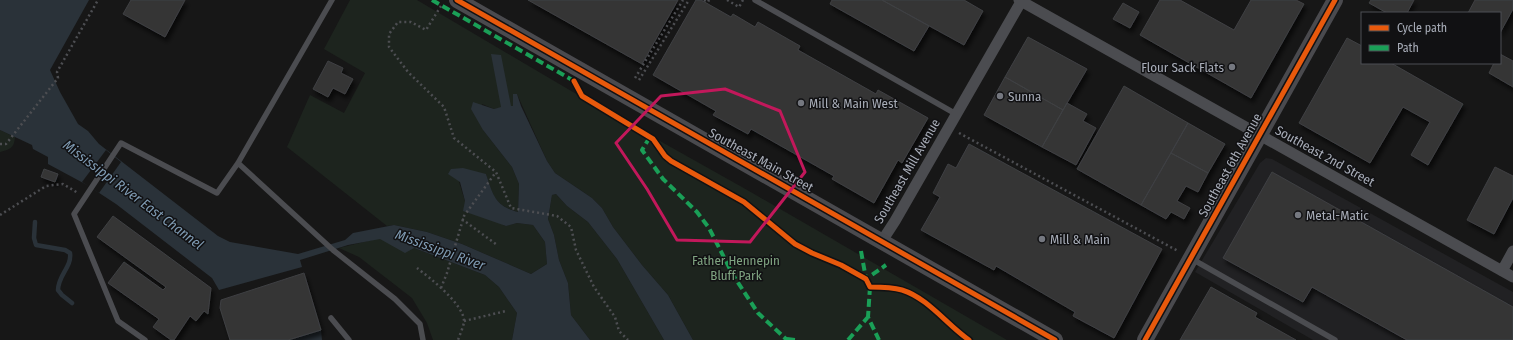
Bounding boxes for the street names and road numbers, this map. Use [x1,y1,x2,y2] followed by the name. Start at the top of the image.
[1195,110,1265,220] street label: Southeast 6th Avenue
[871,116,943,226] street label: Southeast Mill Avenue
[1273,122,1378,190] street label: Southeast 2nd Street
[706,125,817,195] street label: Southeast Main Street

